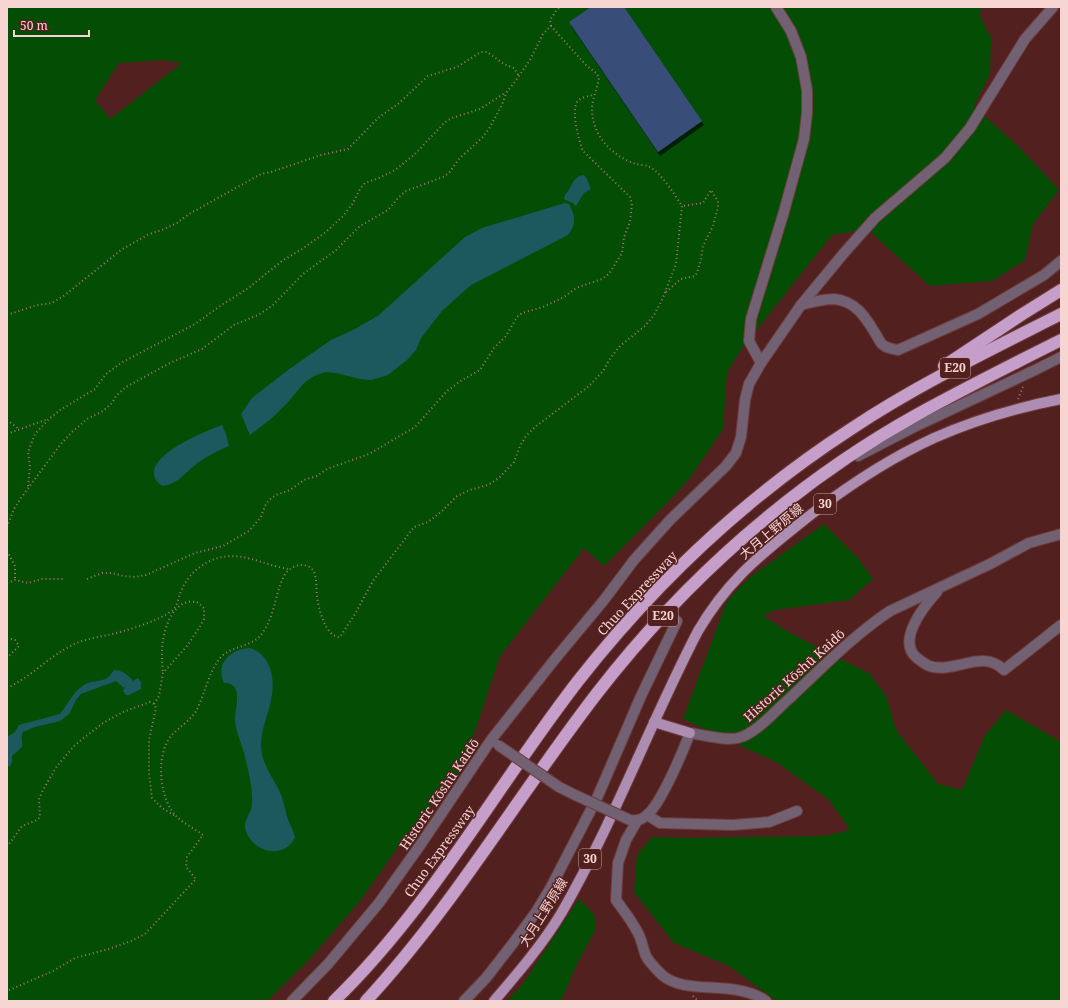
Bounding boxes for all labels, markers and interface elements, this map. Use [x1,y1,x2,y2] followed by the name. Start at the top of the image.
[14,12,89,38] scale bar
[20,17,48,34] text: 50 m
[940,358,970,378] road number: E20
[814,494,836,514] road number: 30
[735,499,807,563] street label: 大月上野原線
[593,546,681,639] street label: Chuo Expressway
[648,606,678,626] road number: E20
[739,625,849,725] street label: Historic Kōshū Kaidō
[395,735,483,853] street label: Historic Kōshū Kaidō
[400,801,479,901] street label: Chuo Expressway
[579,849,601,869] road number: 30
[515,874,571,950] street label: 大月上野原線

